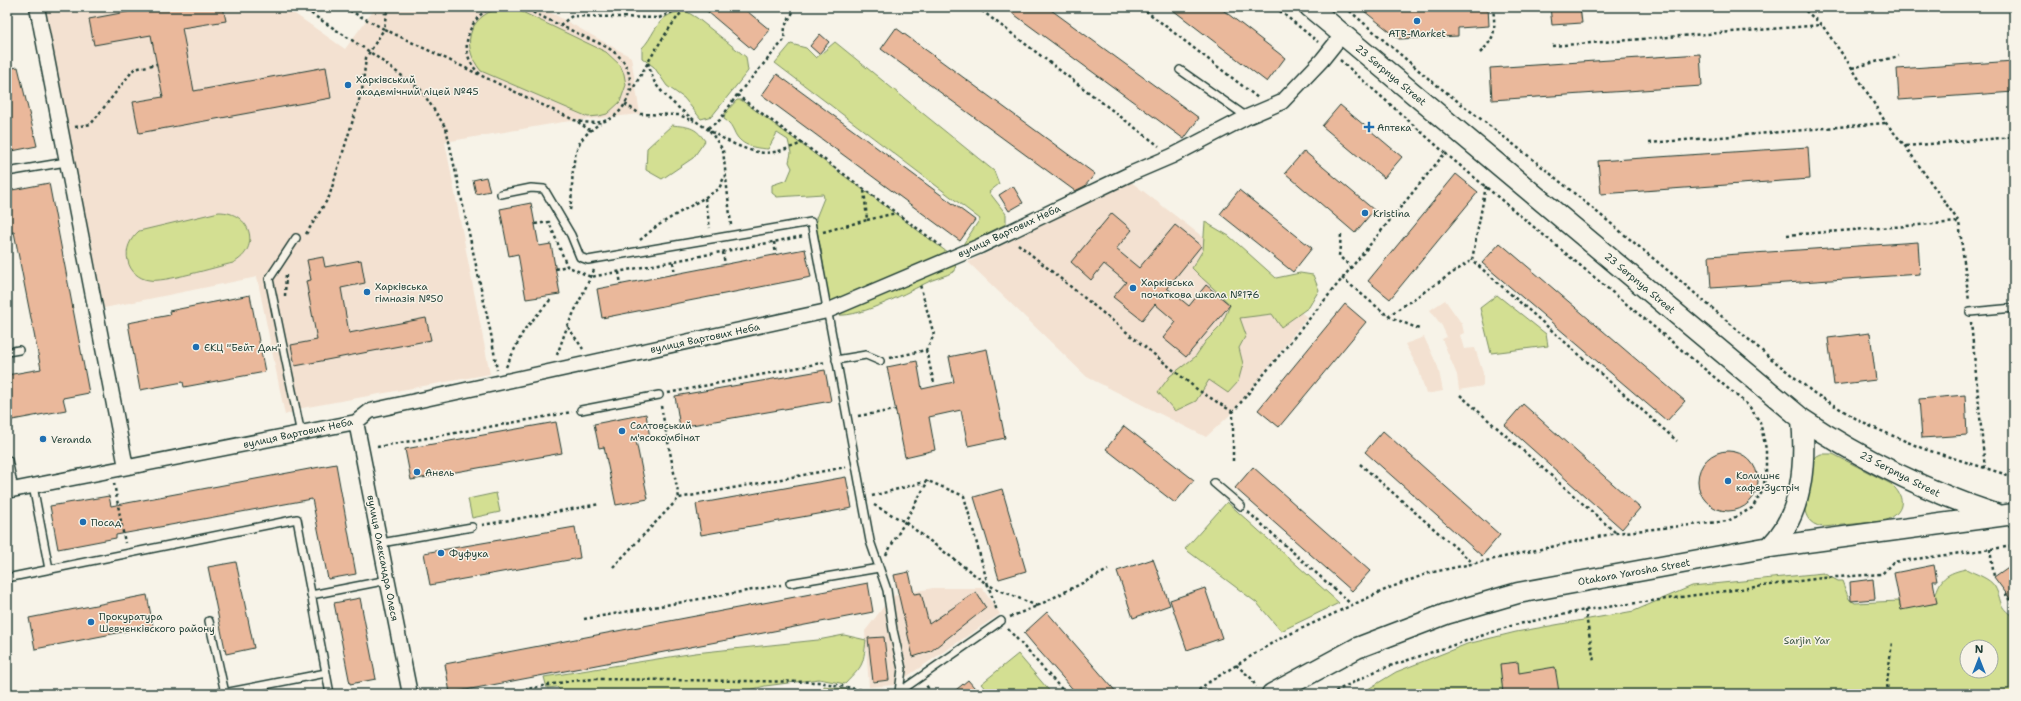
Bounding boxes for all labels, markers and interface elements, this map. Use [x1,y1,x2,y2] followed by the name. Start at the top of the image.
[1412,16,1422,26] marker: ATB-Market
[1388,27,1446,40] place label: ATB-Market
[1353,42,1429,108] street label: 23 Serpnya Street
[356,73,479,98] place label: Харківський академічний ліцей №45
[343,80,353,90] marker: Харківський академічний ліцей №45
[1377,121,1412,134] place label: Аптека
[1364,122,1374,132] marker: Аптека
[956,201,1063,261] street label: вулиця Вартових Неба
[1373,207,1411,220] place label: Kristina
[1360,208,1370,218] marker: Kristina
[1602,250,1678,316] street label: 23 Serpnya Street
[1141,276,1259,301] place label: Харківська початкова школа №176
[375,280,444,305] place label: Харківська гімназія №50
[1128,283,1138,293] marker: Харківська початкова школа №176
[362,287,372,297] marker: Харківська гімназія №50
[649,320,762,356] street label: вулиця Вартових Неба
[204,341,281,354] place label: ЄКЦ "Бейт Дан"
[191,342,201,352] marker: ЄКЦ "Бейт Дан"
[242,415,355,451] street label: вулиця Вартових Неба
[630,419,701,444] place label: Салтовський м'ясокомбінат
[617,426,627,436] marker: Салтовський м'ясокомбінат
[51,433,92,446] place label: Veranda
[38,434,48,444] marker: Veranda
[1858,448,1942,500] street label: 23 Serpnya Street
[425,466,454,479] place label: Анель
[412,467,422,477] marker: Анель
[1736,469,1799,494] place label: Колишнє кафе Зустріч
[1723,476,1733,486] marker: Колишнє кафе Зустріч
[364,494,402,622] street label: вулиця Олександра Олеся
[91,516,122,529] place label: Посад
[78,517,88,527] marker: Посад
[449,547,489,560] place label: Фуфука
[436,548,446,558] marker: Фуфука
[1577,556,1691,588] street label: Otakara Yarosha Street
[99,610,215,635] place label: Прокуратура Шевченківского району
[86,617,96,627] marker: Прокуратура Шевченківского району
[1784,634,1831,647] park label: Sarjin Yar
[1959,639,1999,679] north arrow
[1975,642,1984,657] text: N

